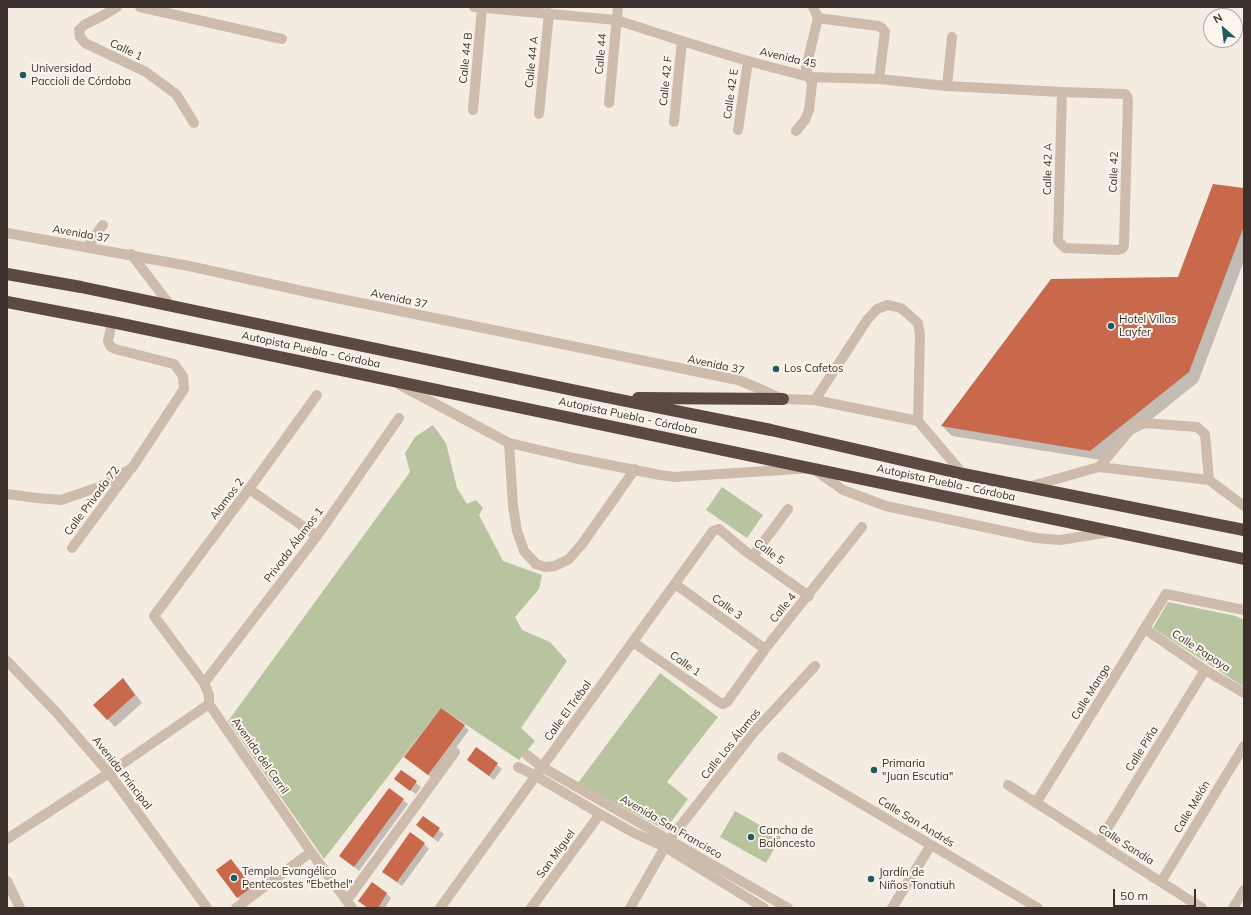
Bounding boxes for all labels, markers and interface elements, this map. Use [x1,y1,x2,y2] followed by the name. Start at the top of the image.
[1203,8,1243,48] north arrow
[1211,10,1225,26] text: N
[457,32,475,84] street label: Calle 44 B
[593,33,609,75] street label: Calle 44
[523,35,541,89] street label: Calle 44 A
[108,36,144,64] street label: Calle 1
[758,45,818,71] street label: Avenida 45
[657,55,675,107] street label: Calle 42 F
[31,62,131,88] place label: Universidad Paccioli de Córdoba
[721,68,741,120] street label: Calle 42 E
[18,70,28,80] marker: Universidad Paccioli de Córdoba
[1041,143,1055,195] street label: Calle 42 A
[1107,151,1121,193] street label: Calle 42
[51,222,111,246] street label: Avenida 37
[369,287,429,311] street label: Avenida 37
[1119,313,1177,339] place label: Hotel Villas Layfer
[1106,321,1116,331] marker: Hotel Villas Layfer
[240,329,382,371] street label: Autopista Puebla - Córdoba
[686,353,746,377] street label: Avenida 37
[784,362,844,376] place label: Los Cafetos
[771,364,781,374] marker: Los Cafetos
[557,395,699,437] street label: Autopista Puebla - Córdoba
[875,462,1017,504] street label: Autopista Puebla - Córdoba
[62,464,122,538] street label: Calle Privada 72
[207,476,247,522] street label: Alamos 2
[262,505,326,585] street label: Privada Álamos 1
[751,536,787,568] street label: Calle 5
[767,590,799,626] street label: Calle 4
[709,591,745,623] street label: Calle 3
[1169,627,1233,675] street label: Calle Papaya
[667,649,703,679] street label: Calle 1
[1069,662,1113,722] street label: Calle Mango
[542,678,594,744] street label: Calle El Trébol
[698,706,764,782] street label: Calle Los Álamos
[229,715,291,797] street label: Avenida del Carril
[1123,724,1161,774] street label: Calle Piña
[90,734,154,812] street label: Avenida Principal
[882,757,953,783] place label: Primaria "Juan Escutia"
[869,765,879,775] marker: Primaria "Juan Escutia"
[1171,778,1213,836] street label: Calle Melón
[618,792,724,862] street label: Avenida San Francisco
[875,794,957,850] street label: Calle San Andrés
[1096,822,1156,868] street label: Calle Sandía
[759,824,815,850] place label: Cancha de Baloncesto
[534,827,578,881] street label: San Miguel
[746,832,756,842] marker: Cancha de Baloncesto
[242,865,353,891] place label: Templo Evangélico Pentecostes "Ebethel"
[879,866,955,892] place label: Jardín de Niños Tonatiuh
[229,873,239,883] marker: Templo Evangélico Pentecostes "Ebethel"
[866,874,876,884] marker: Jardín de Niños Tonatiuh
[1115,881,1198,907] scale bar
[1120,888,1148,903] text: 50 m

